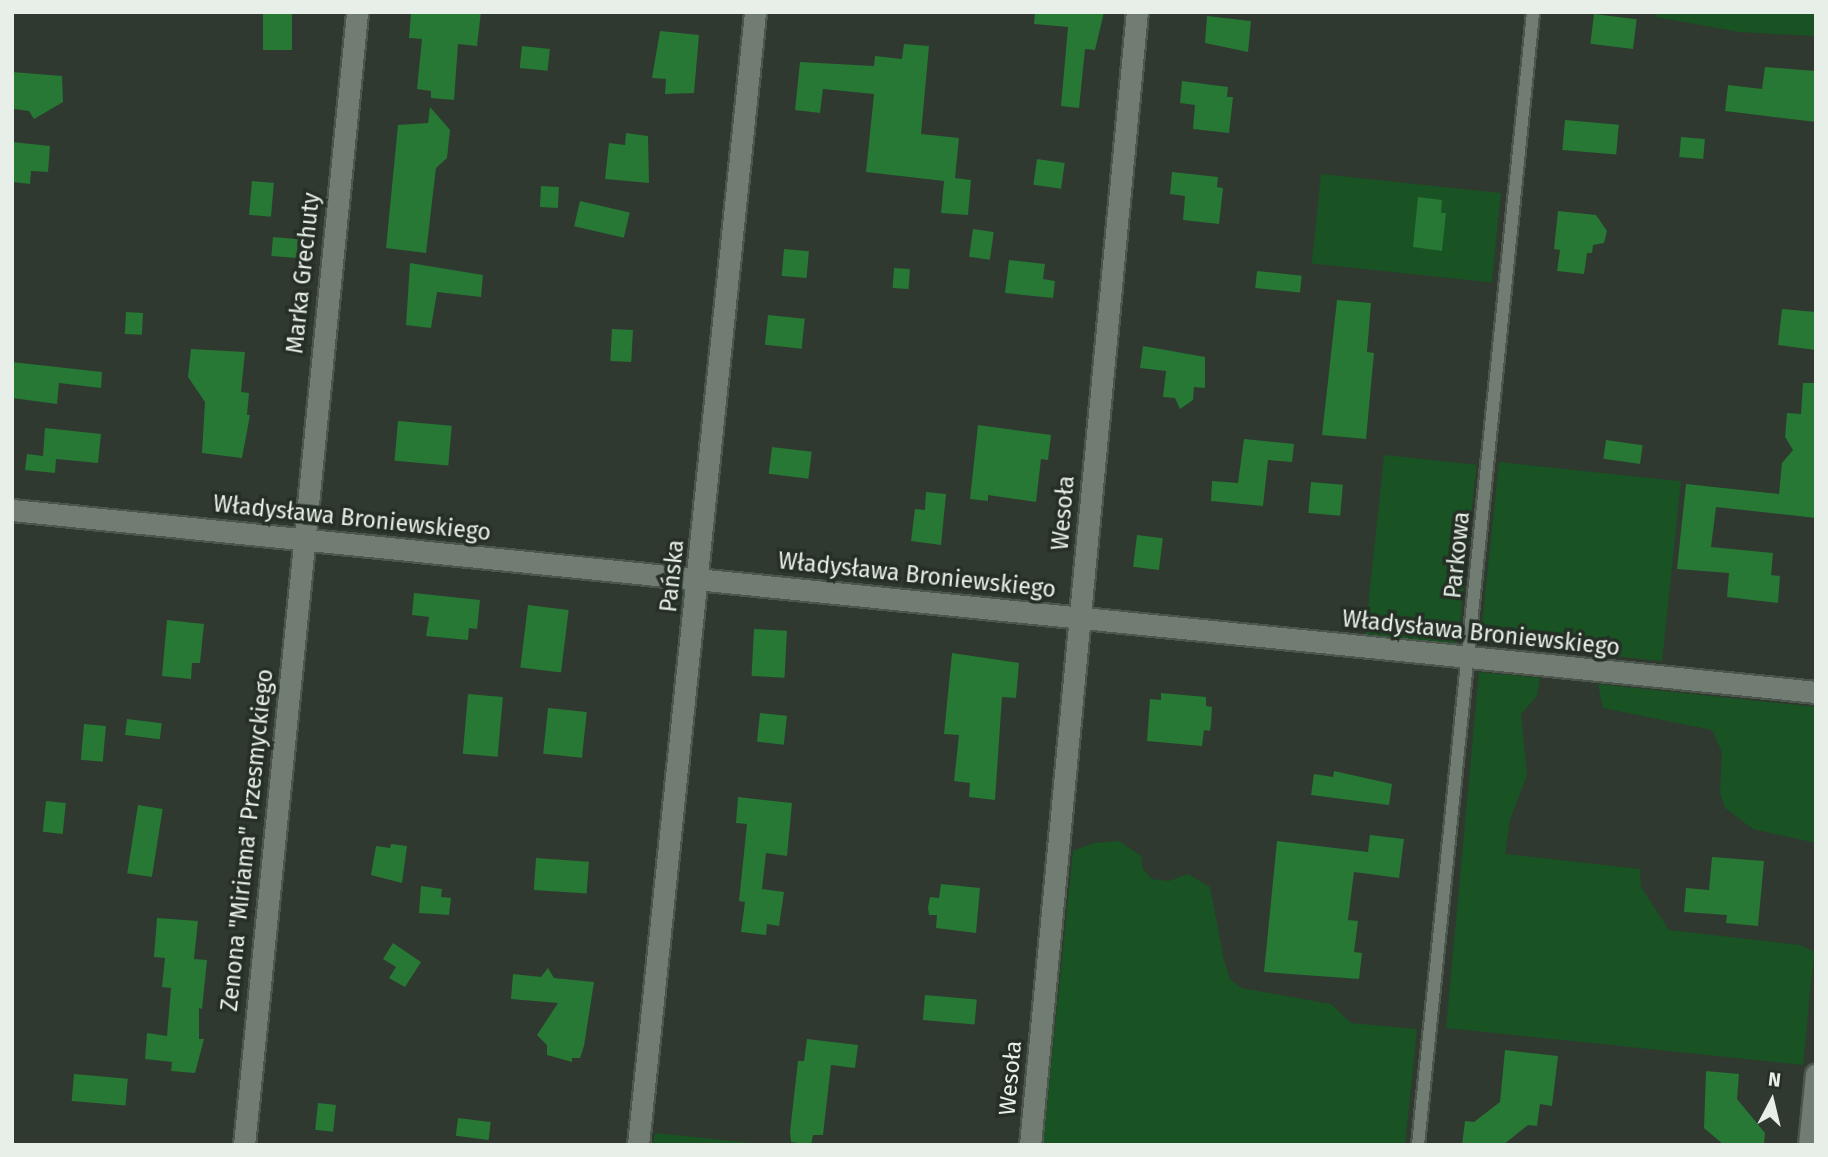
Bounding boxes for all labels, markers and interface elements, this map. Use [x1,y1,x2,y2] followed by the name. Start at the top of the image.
[281,191,325,355] street label: Marka Grechuty
[1046,474,1080,552] street label: Wesoła
[212,490,492,546] street label: Władysława Broniewskiego
[1439,510,1475,600] street label: Parkowa
[654,538,690,614] street label: Pańska
[777,547,1057,603] street label: Władysława Broniewskiego
[1341,605,1621,661] street label: Władysława Broniewskiego
[215,667,279,1013] street label: Zenona "Miriama" Przesmyckiego
[993,1039,1027,1117] street label: Wesoła
[1737,1066,1807,1136] north arrow
[1767,1067,1782,1092] text: N

